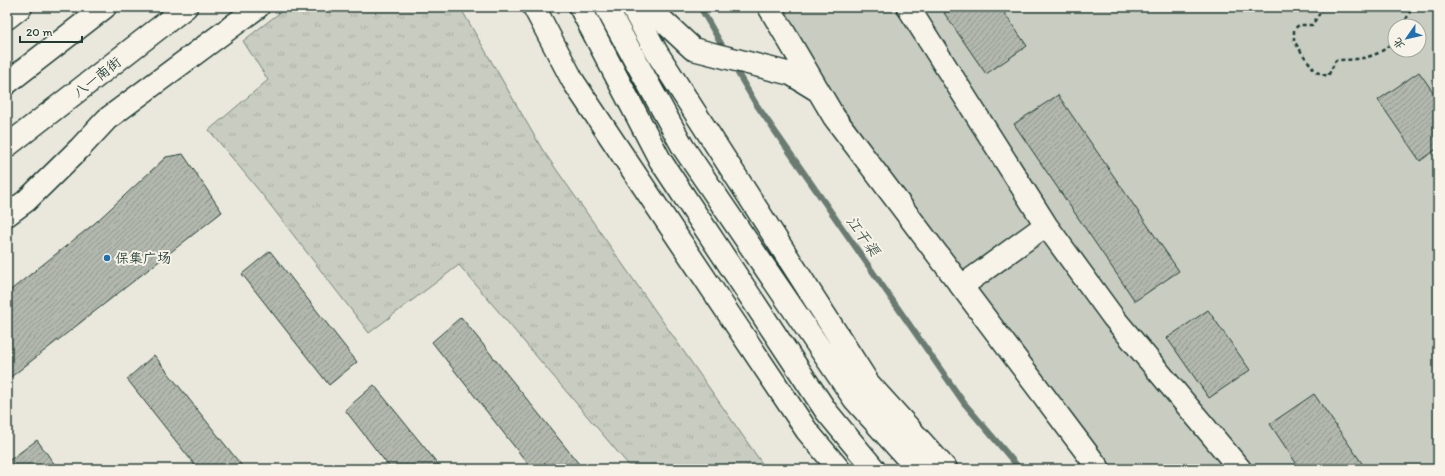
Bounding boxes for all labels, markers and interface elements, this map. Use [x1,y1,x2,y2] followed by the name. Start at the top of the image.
[20,18,82,44] scale bar
[1387,18,1427,58] north arrow
[26,25,53,39] text: 20 m
[1391,35,1408,52] text: 北
[70,53,125,101] street label: 八一南街
[843,212,884,261] water label: 江干渠
[115,250,171,267] place label: 保集广场
[102,253,112,263] marker: 保集广场

